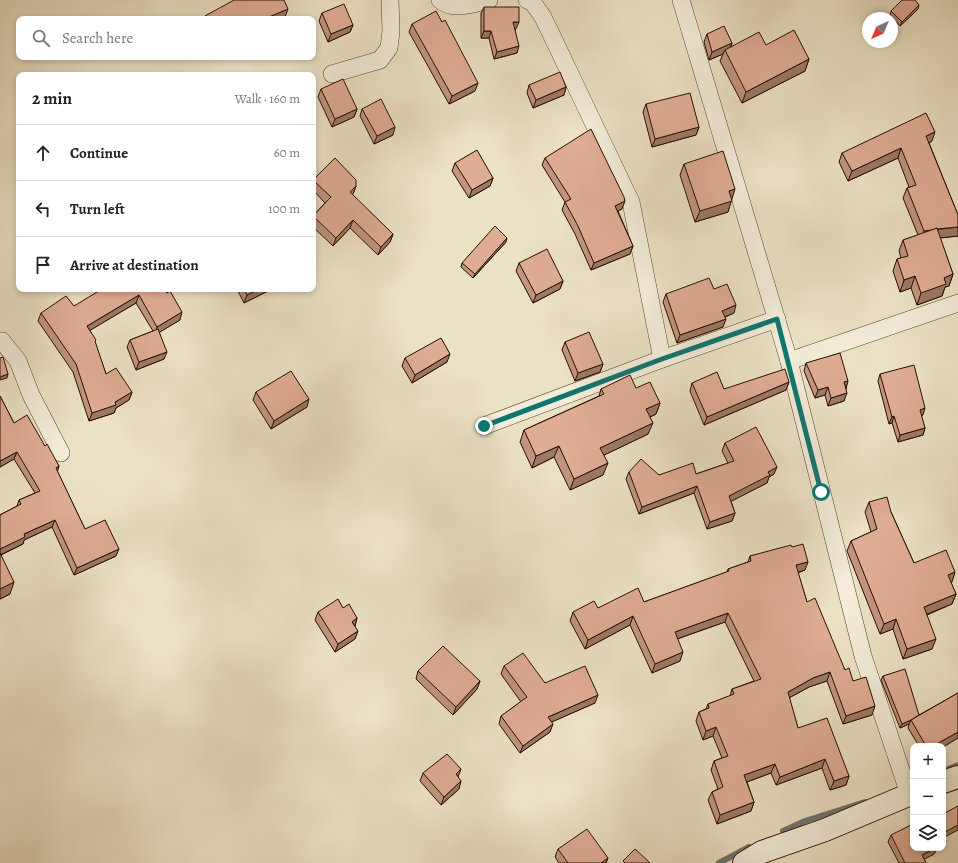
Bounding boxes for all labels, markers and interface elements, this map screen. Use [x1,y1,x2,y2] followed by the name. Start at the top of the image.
[862,12,898,48] north arrow
[16,16,316,60] search box
[30,27,52,49] icon: search
[62,28,133,48] text: Search here
[32,87,72,110] text: 2 min
[235,90,300,107] text: Walk · 160 m
[32,142,54,164] icon: ahead
[70,143,128,163] text: Continue
[274,144,300,161] text: 60 m
[32,198,54,220] icon: left
[70,199,125,219] text: Turn left
[268,200,300,217] text: 100 m
[32,254,54,276] icon: arrive
[70,255,199,275] text: Arrive at destination
[475,417,493,435] route end
[812,483,830,501] route start
[910,743,946,851] map controls
[910,743,946,779] button: +
[910,779,946,815] button: −
[910,815,946,851] button: layers

